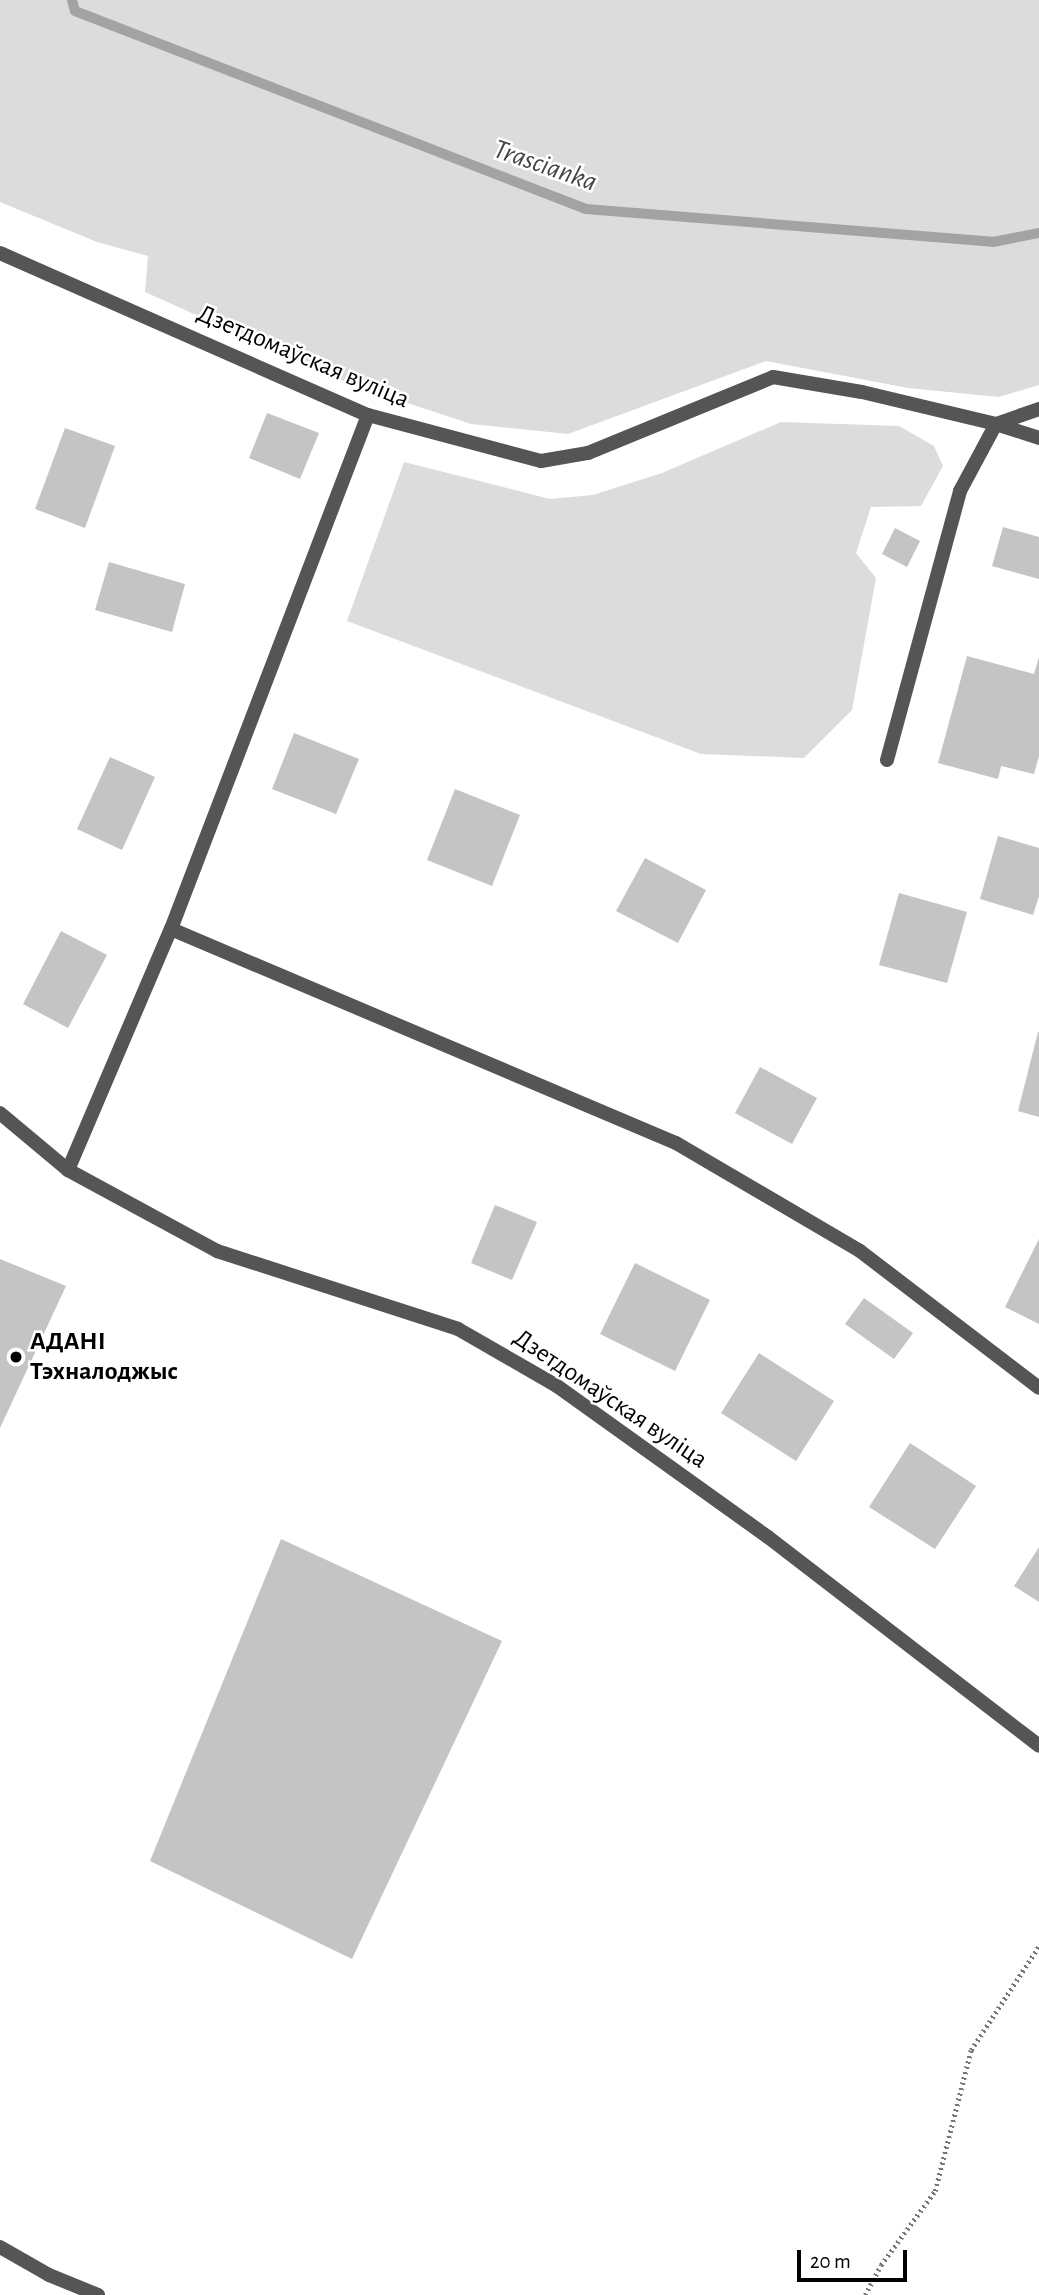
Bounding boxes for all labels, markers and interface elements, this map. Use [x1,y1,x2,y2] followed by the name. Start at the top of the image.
[489,133,601,199] water label: Trascianka
[192,298,414,416] street label: Дзетдомаўская вуліца
[507,1322,713,1476] street label: Дзетдомаўская вуліца
[30,1326,178,1388] place label: АДАНІ Тэхналоджыс
[8,1349,24,1365] marker: АДАНІ Тэхналоджыс
[801,2236,911,2280] scale bar
[810,2251,851,2272] text: 20 m

